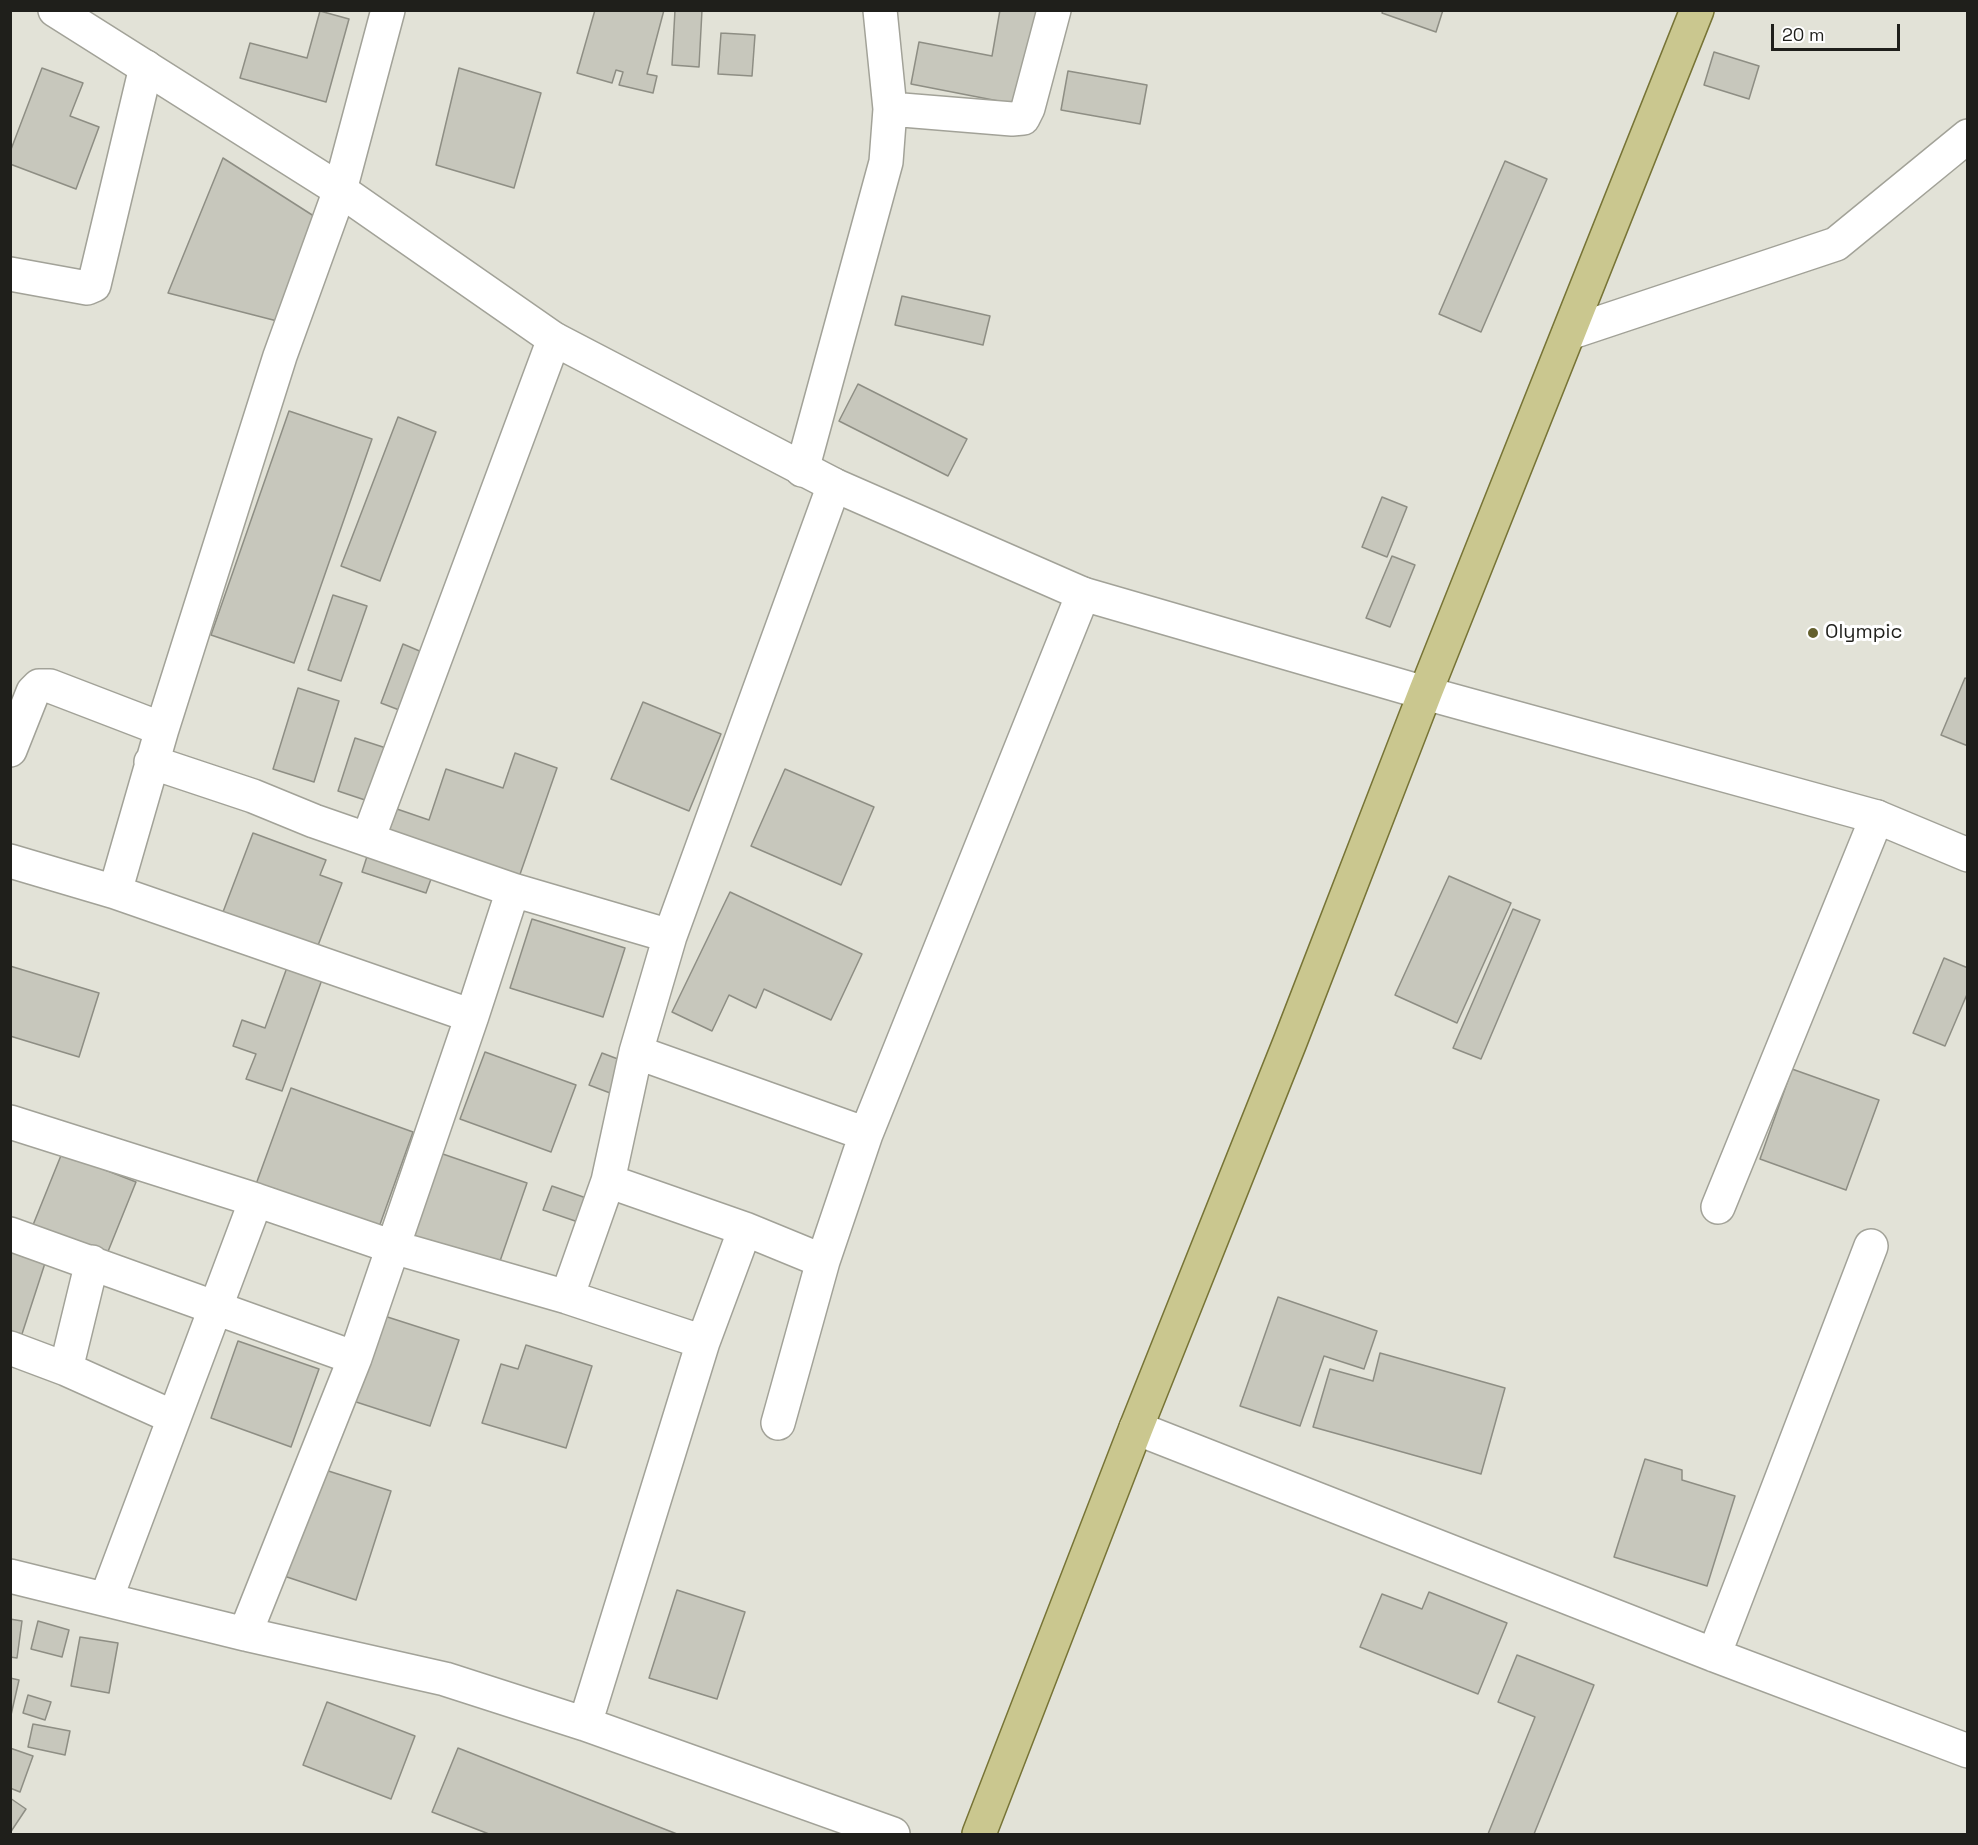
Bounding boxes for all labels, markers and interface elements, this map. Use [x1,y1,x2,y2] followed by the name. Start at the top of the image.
[1774,12,1903,50] scale bar
[1782,23,1825,46] text: 20 m
[1825,621,1902,645] place label: Olympic
[1806,626,1820,640] marker: Olympic

